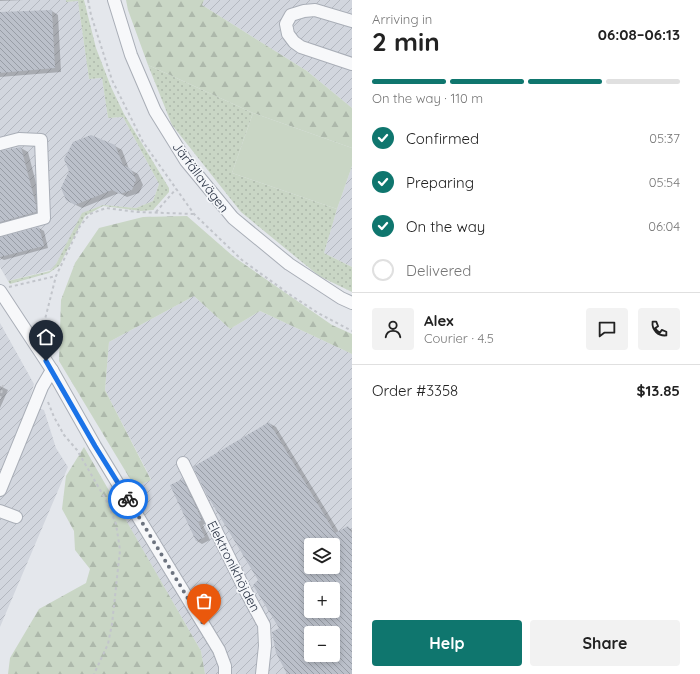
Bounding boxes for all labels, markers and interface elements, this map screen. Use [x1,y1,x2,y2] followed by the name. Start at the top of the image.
[372,11,432,27] text: Arriving in
[372,25,440,58] text: 2 min
[598,25,680,44] text: 06:08–06:13
[372,90,483,106] text: On the way · 110 m
[372,127,394,149] icon: check
[406,129,479,148] text: Confirmed
[649,130,680,146] text: 05:37
[169,139,233,215] street label: Järfällavägen
[372,171,394,193] icon: check
[406,173,474,192] text: Preparing
[649,174,680,190] text: 05:54
[372,215,394,237] icon: check
[406,217,485,236] text: On the way
[648,218,680,234] text: 06:04
[406,261,471,280] text: Delivered
[372,308,414,350] button: person
[586,308,628,350] button: chat
[638,308,680,350] button: phone
[424,311,454,330] text: Alex
[29,320,63,361] pin
[35,326,57,348] icon: home
[424,330,494,346] text: Courier · 4.5
[372,381,458,400] text: Order #3358
[637,381,680,400] text: $13.85
[108,479,148,519] courier
[117,488,139,510] icon: bike
[204,518,264,614] street label: Elektronikhöjden
[304,538,340,662] map controls
[304,538,340,574] button: layers
[304,582,340,618] button: +
[187,584,221,625] pin
[193,590,215,612] icon: bag
[372,620,522,666] button: Help
[530,620,680,666] button: Share
[304,626,340,662] button: −

